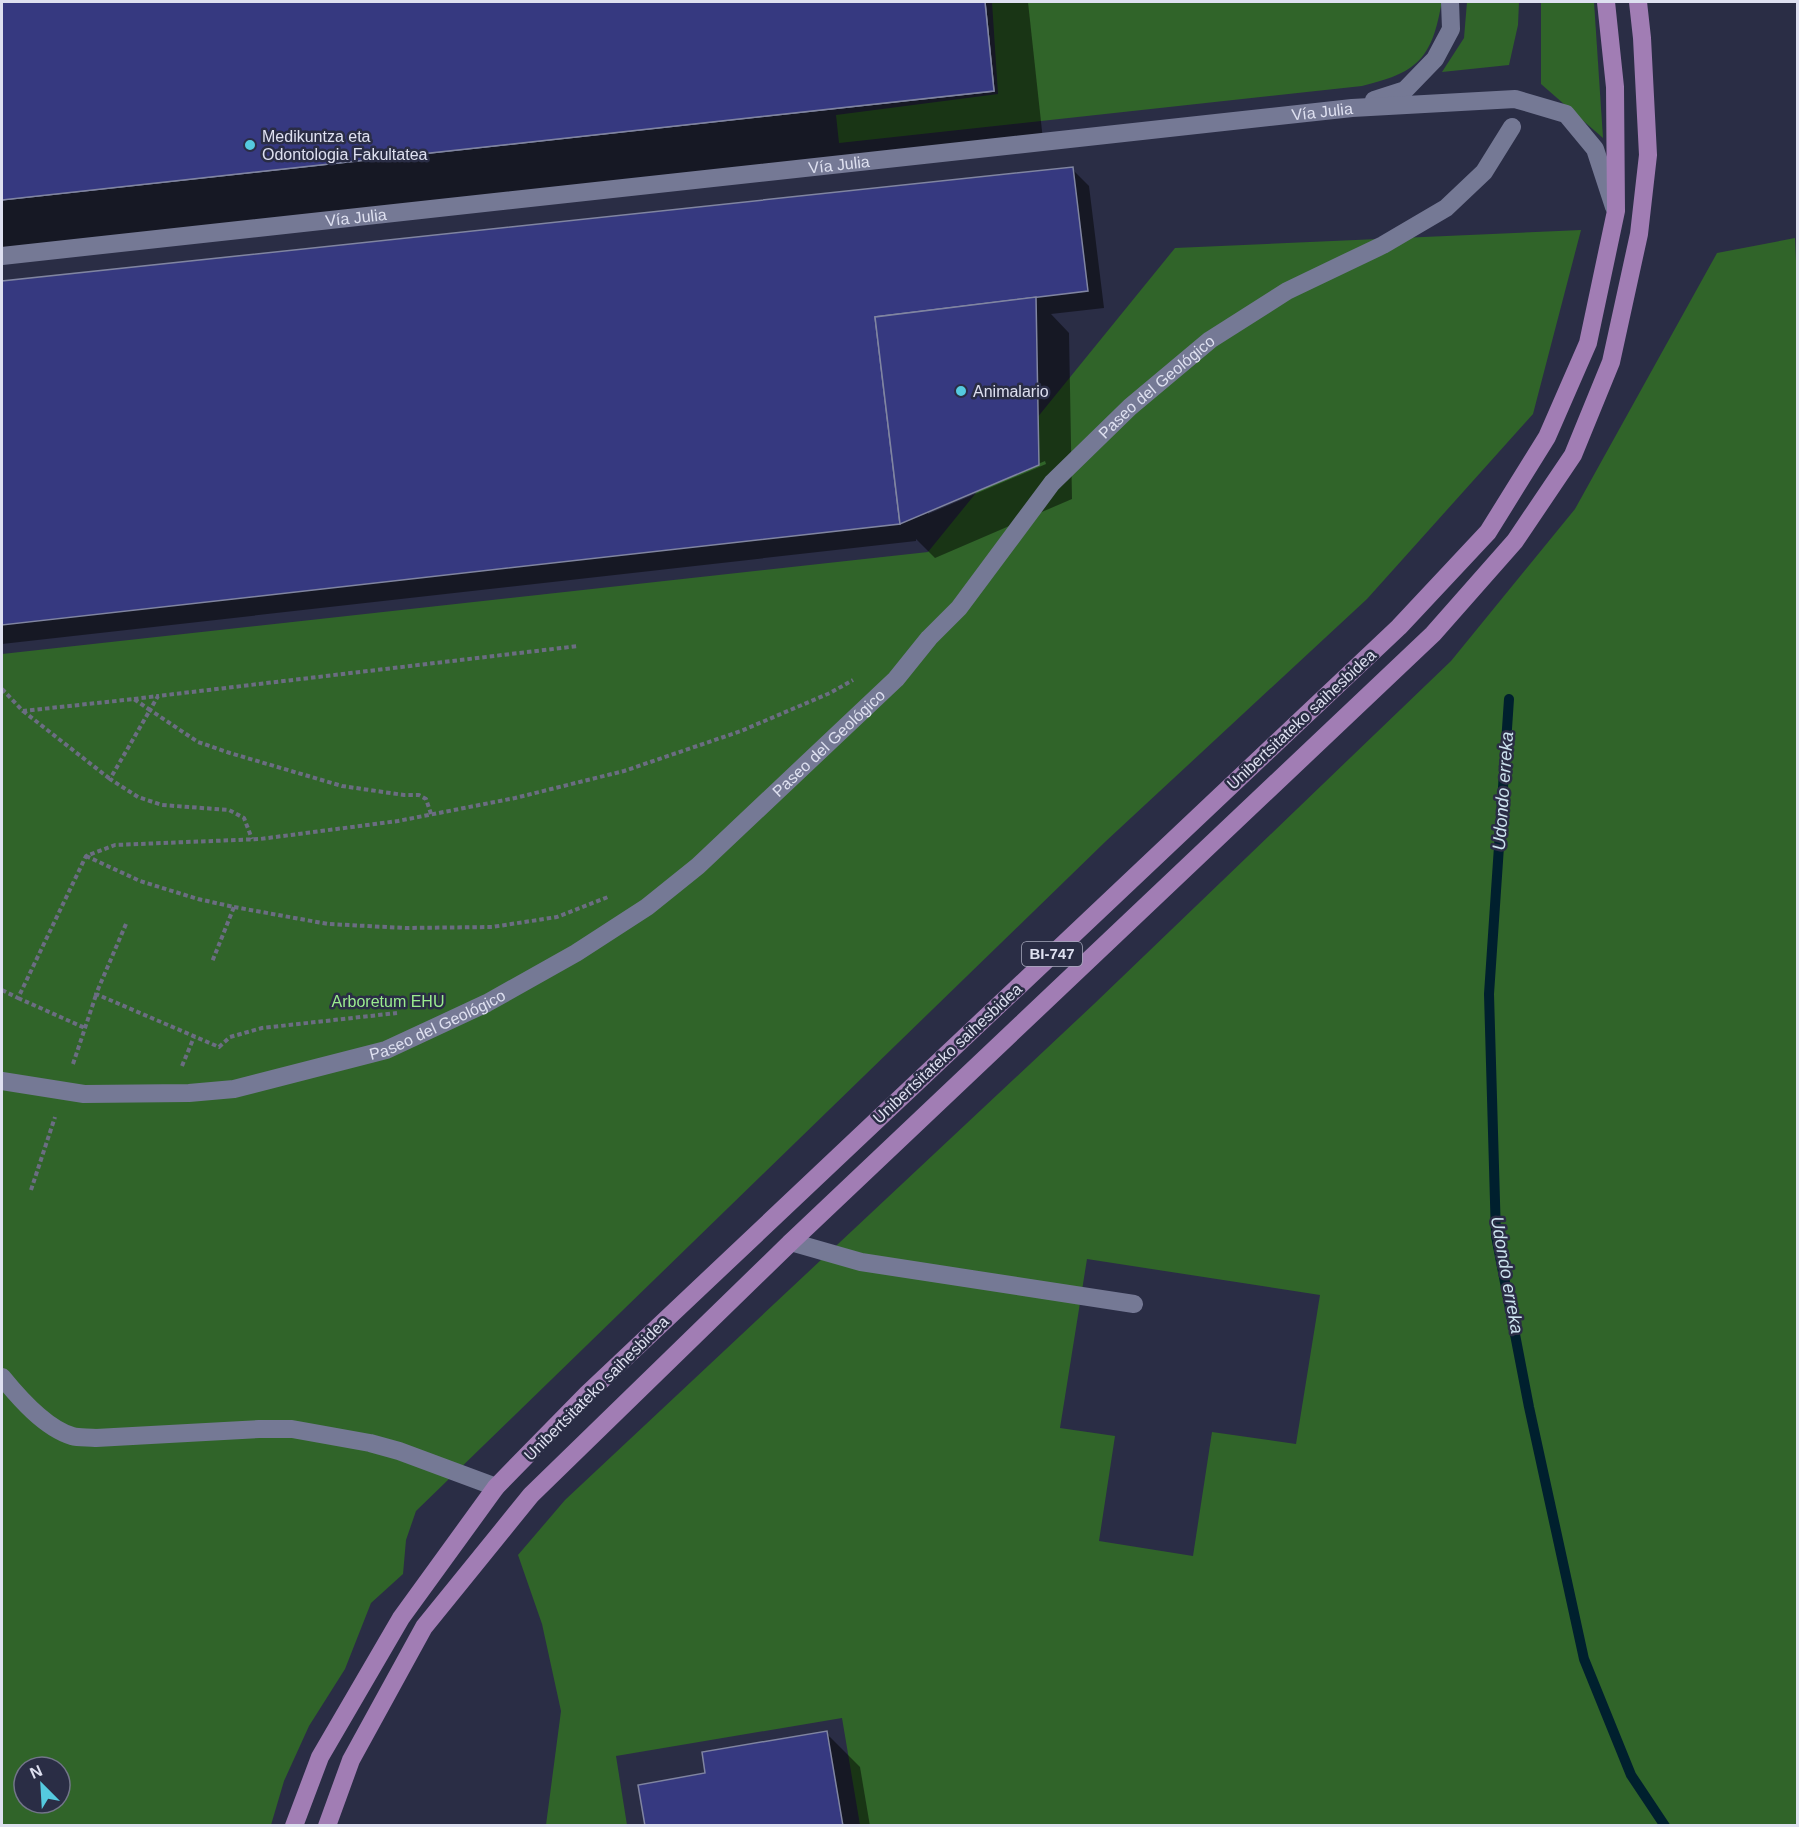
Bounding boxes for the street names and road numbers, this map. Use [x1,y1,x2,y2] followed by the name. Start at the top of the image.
[1291,100,1354,124] street label: Vía Julia
[808,153,871,177] street label: Vía Julia
[324,206,387,229] street label: Vía Julia
[1095,332,1218,442] street label: Paseo del Geológico
[1224,646,1379,793] street label: Unibertsitateko saihesbidea
[769,686,888,800] street label: Paseo del Geológico
[1022,942,1082,966] road number: BI-747
[870,980,1025,1127] street label: Unibertsitateko saihesbidea
[368,986,508,1063] street label: Paseo del Geológico
[521,1313,672,1464] street label: Unibertsitateko saihesbidea

